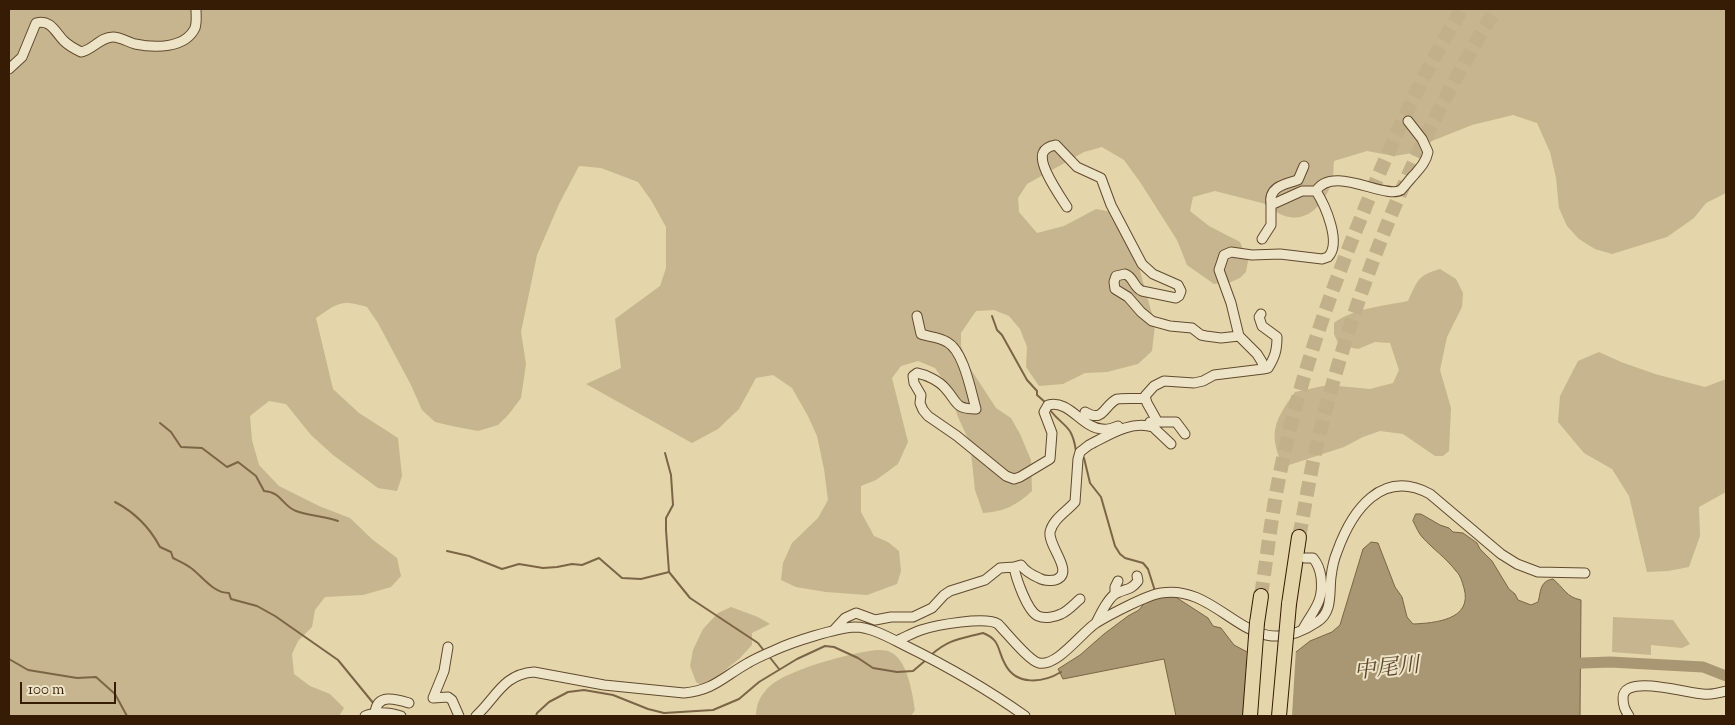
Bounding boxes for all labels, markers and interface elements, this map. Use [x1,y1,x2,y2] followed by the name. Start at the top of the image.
[1353,654,1421,688] water label: 中尾川
[22,672,119,704] scale bar
[28,680,64,701] text: 100 m

